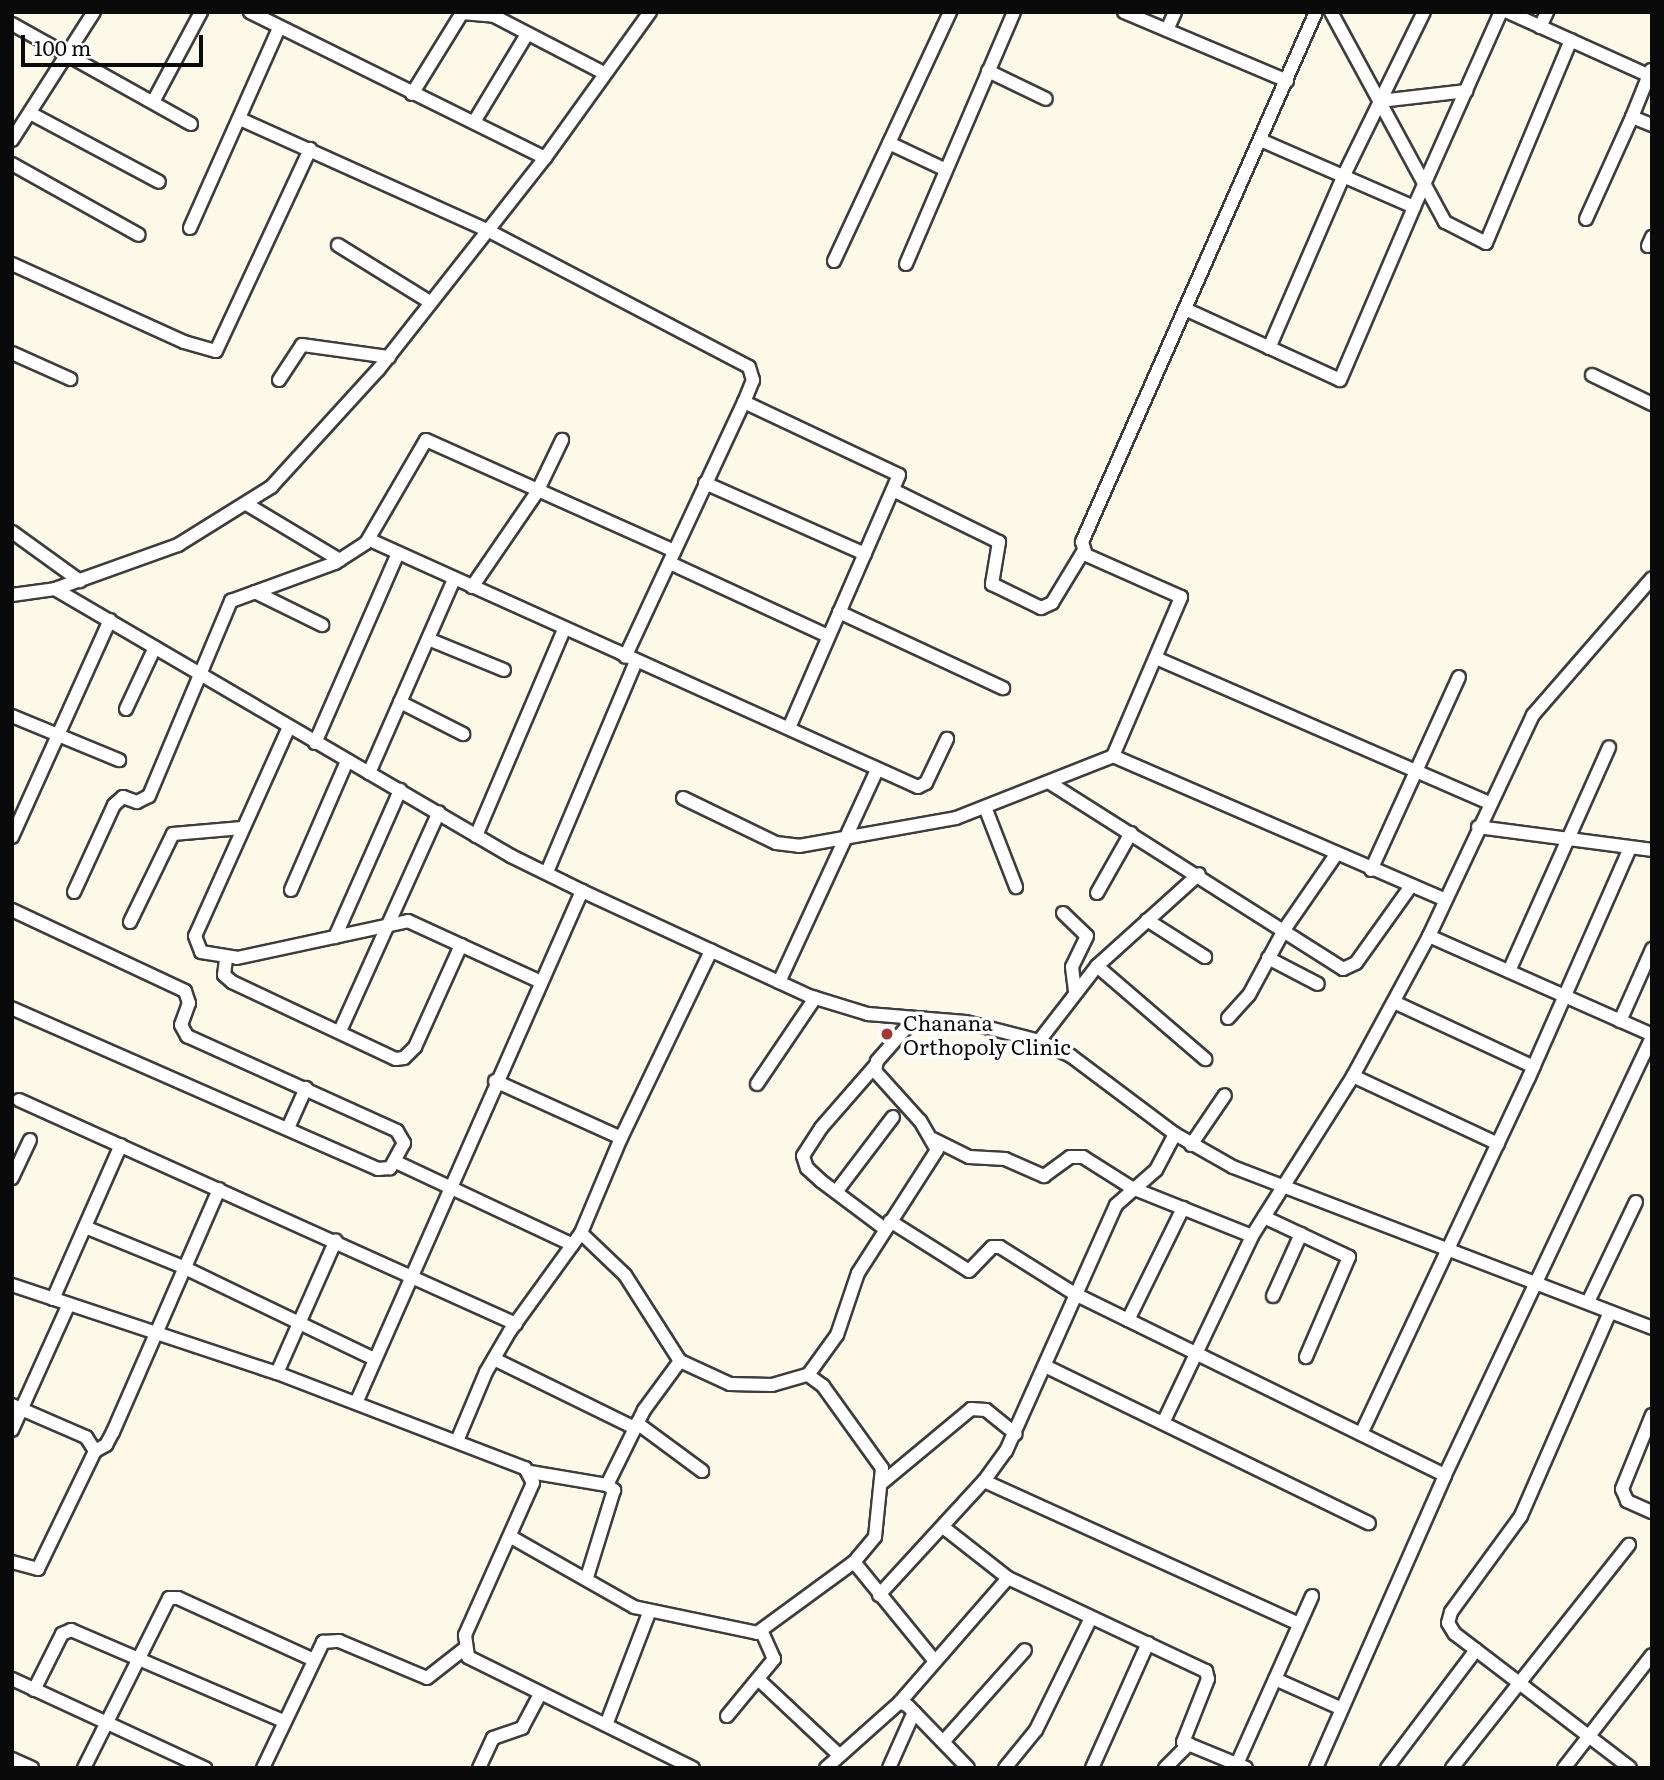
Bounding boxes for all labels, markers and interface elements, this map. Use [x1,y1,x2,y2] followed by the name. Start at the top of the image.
[24,21,206,65] scale bar
[34,31,91,62] text: 100 m
[903,1009,1071,1059] place label: Chanana Orthopoly Clinic
[877,1024,897,1044] marker: Chanana Orthopoly Clinic

